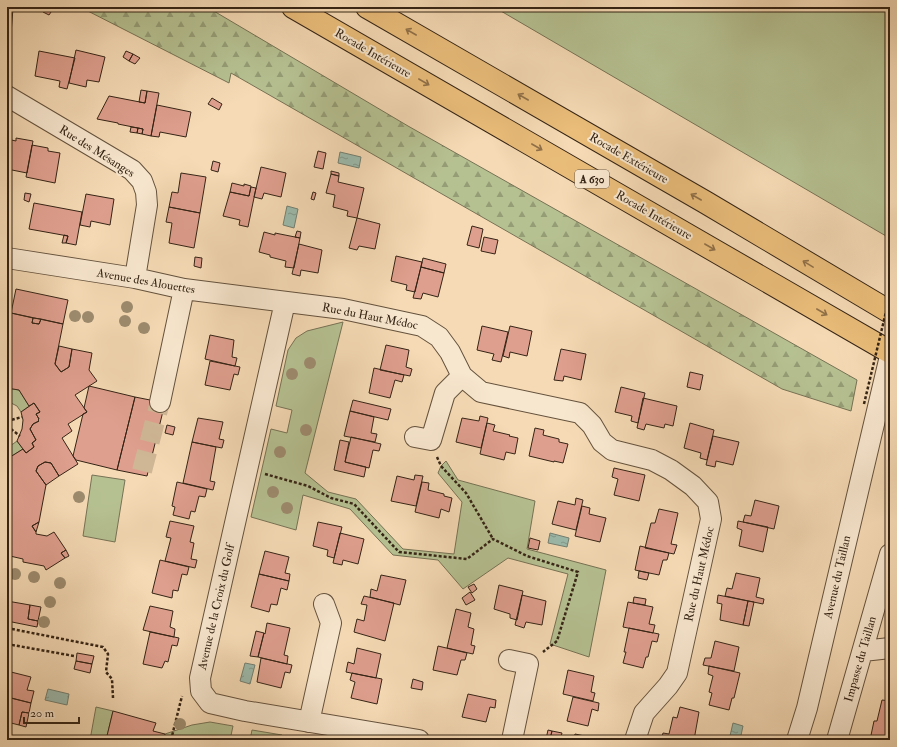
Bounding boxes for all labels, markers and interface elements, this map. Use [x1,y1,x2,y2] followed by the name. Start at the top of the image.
[332,26,414,81] street label: Rocade Intérieure
[405,28,417,36] one-way arrow
[418,79,430,87] one-way arrow
[517,93,529,101] one-way arrow
[56,122,137,181] street label: Rue des Mésanges
[587,130,671,187] street label: Rocade Extérieure
[531,144,543,152] one-way arrow
[575,170,609,188] road number: A 630
[613,188,695,243] street label: Rocade Intérieure
[690,193,702,201] one-way arrow
[704,244,716,252] one-way arrow
[802,259,814,267] one-way arrow
[95,265,196,298] street label: Avenue des Alouettes
[321,300,419,333] street label: Rue du Haut Médoc
[816,309,828,317] one-way arrow
[681,525,718,623] street label: Rue du Haut Médoc
[820,534,854,621] street label: Avenue du Taillan
[194,541,239,672] street label: Avenue de la Croix du Golf
[841,615,880,704] street label: Impasse du Taillan
[24,699,79,725] scale bar
[30,706,55,721] text: 20 m

